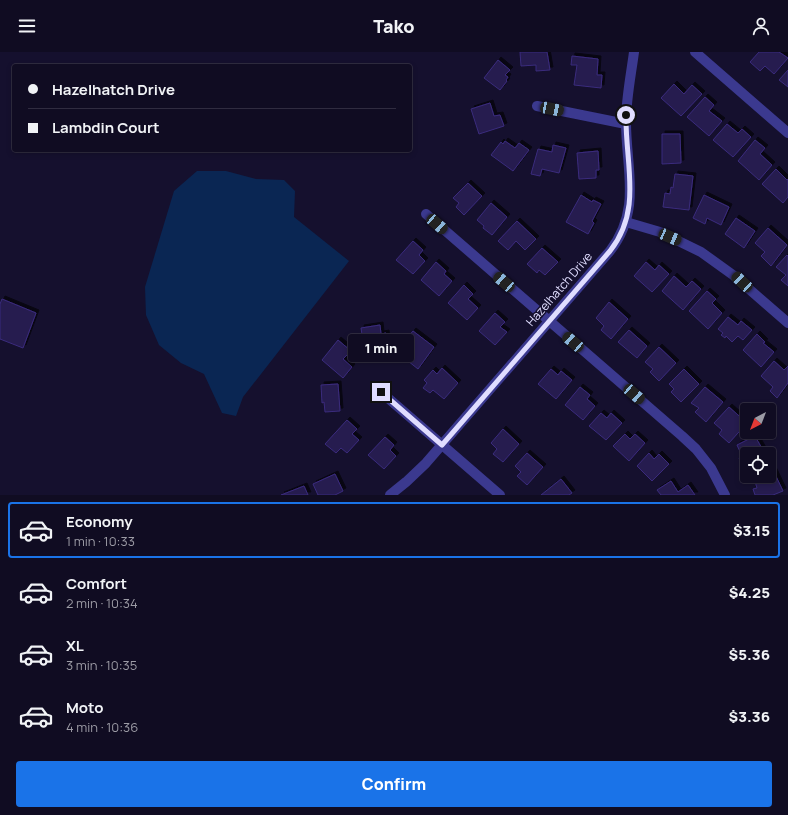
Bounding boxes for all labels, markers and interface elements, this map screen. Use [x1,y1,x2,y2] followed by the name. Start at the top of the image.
[373,14,415,38] text: Tako
[16,15,38,37] icon: menu
[750,15,772,37] icon: person
[52,79,175,100] text: Hazelhatch Drive
[539,101,565,117] car
[617,106,635,124] route start
[52,117,159,138] text: Lambdin Court
[424,212,450,236] car
[657,227,683,247] car
[522,248,596,330] street label: Hazelhatch Drive
[729,269,755,295] car
[491,270,517,294] car
[560,330,586,354] car
[348,334,414,362] callout: 1 min
[365,339,397,357] text: 1 min
[621,382,647,406] car
[372,383,390,401] route end
[740,403,776,439] north arrow
[740,403,776,483] map controls
[740,447,776,483] button: locate
[66,511,133,532] text: Economy
[18,512,54,548] icon: car
[733,520,770,541] text: $3.15
[66,532,135,550] text: 1 min · 10:33
[66,573,127,594] text: Comfort
[18,574,54,610] icon: car
[729,582,770,603] text: $4.25
[66,594,138,612] text: 2 min · 10:34
[66,635,84,656] text: XL
[18,636,54,672] icon: car
[729,644,770,665] text: $5.36
[66,656,137,674] text: 3 min · 10:35
[66,697,103,718] text: Moto
[18,698,54,734] icon: car
[729,706,770,727] text: $3.36
[66,718,138,736] text: 4 min · 10:36
[16,761,772,807] button: Confirm

